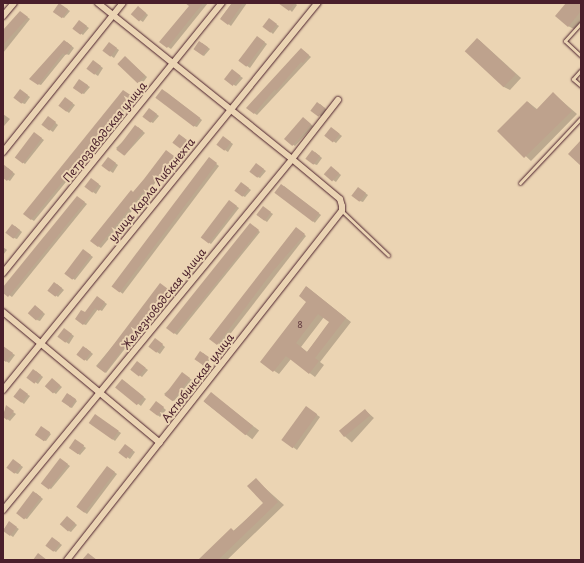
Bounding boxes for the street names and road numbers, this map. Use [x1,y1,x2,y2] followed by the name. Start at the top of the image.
[60,79,150,185] street label: Петрозаводская улица
[106,135,198,245] street label: улица Карла Либкнехта
[119,245,209,353] street label: Железноводская улица
[159,331,237,425] street label: Актюбинская улица

